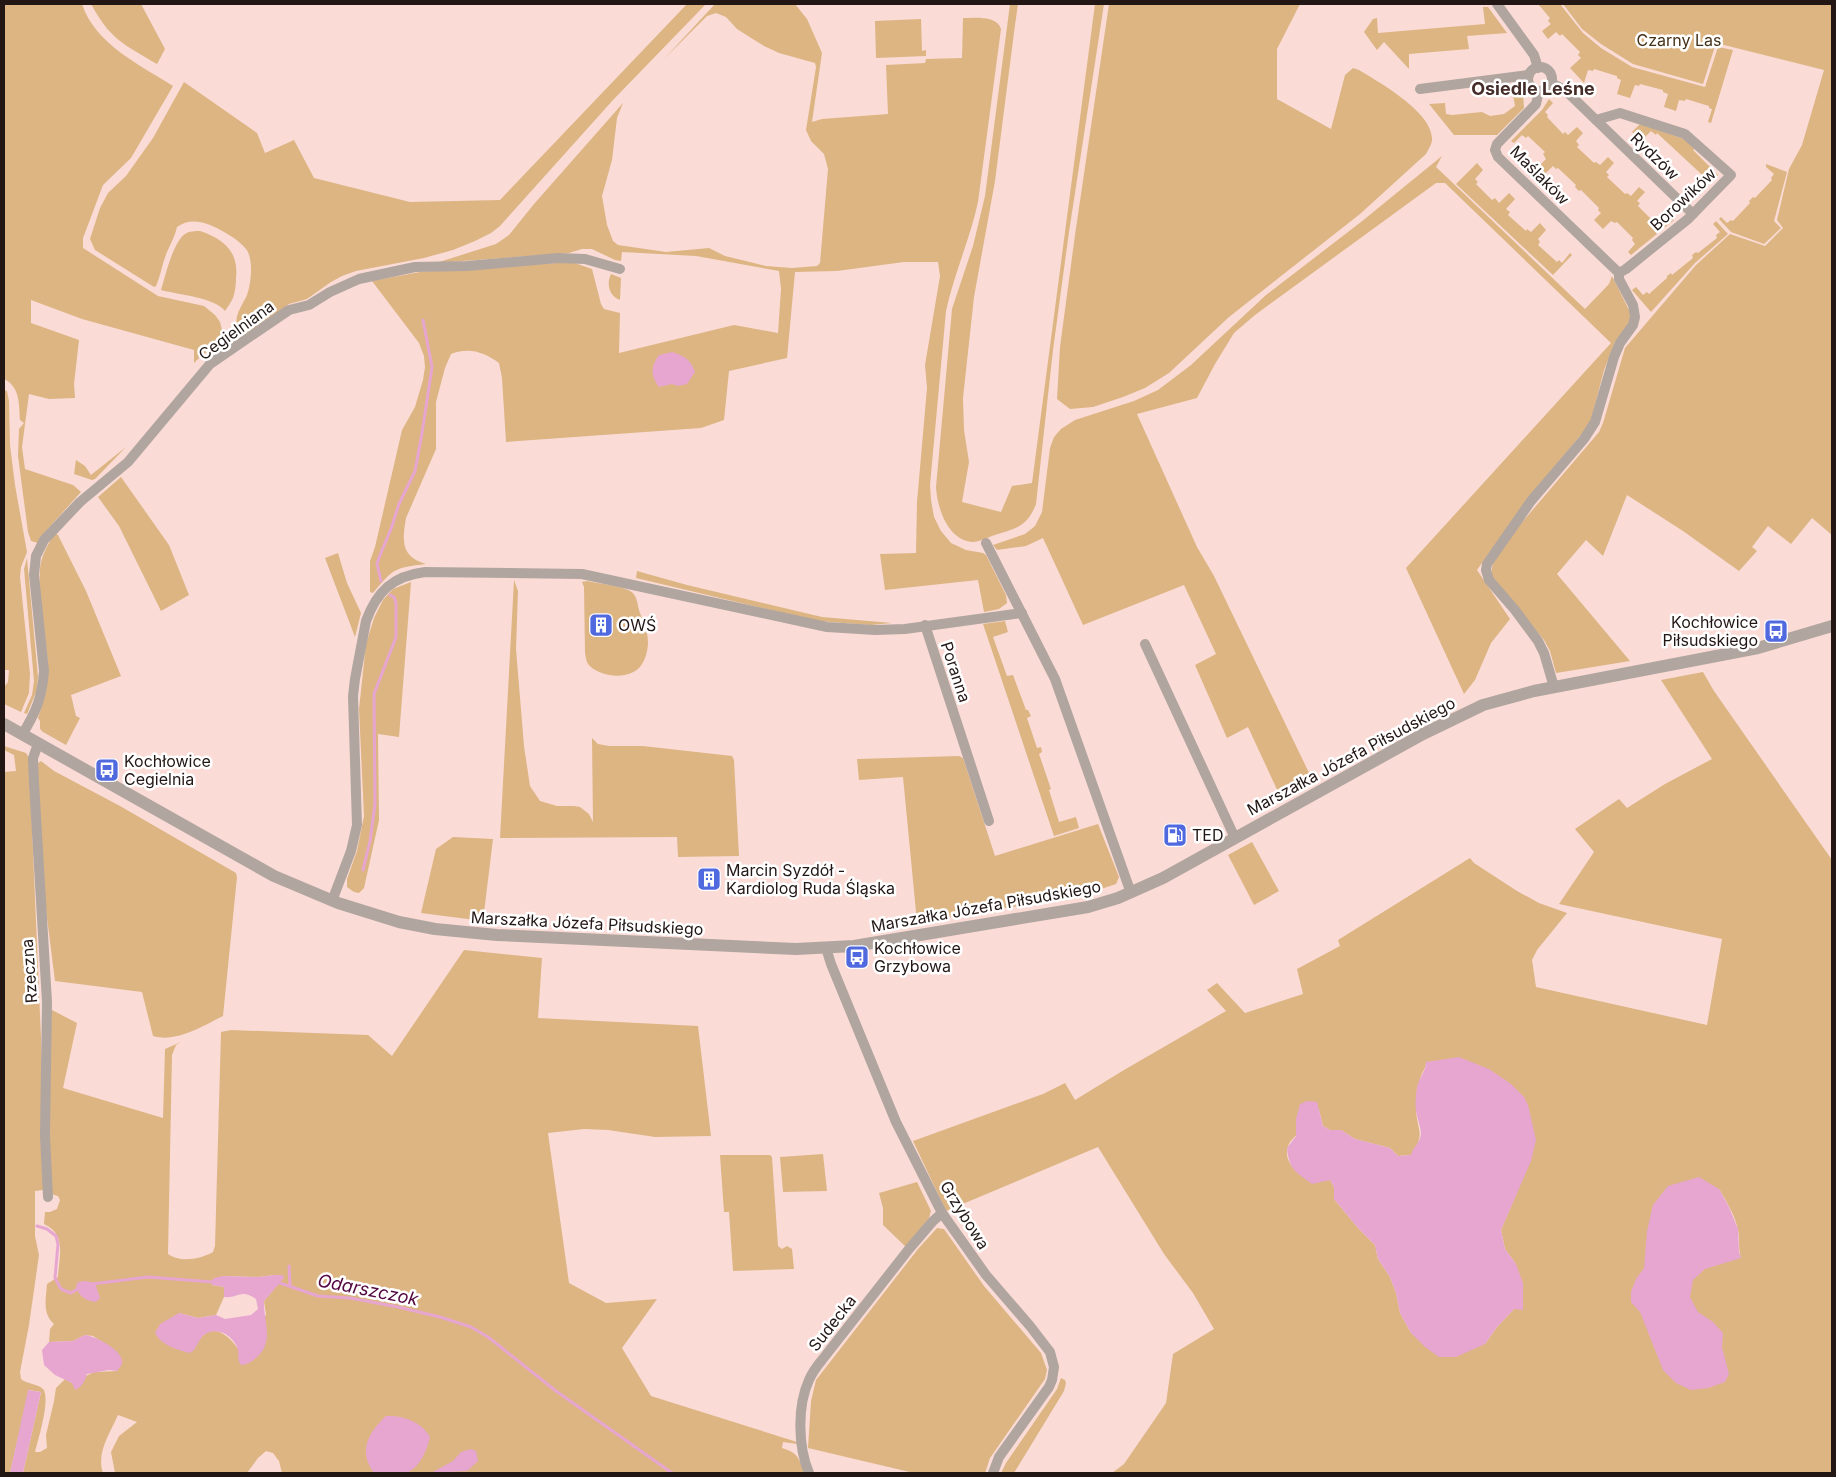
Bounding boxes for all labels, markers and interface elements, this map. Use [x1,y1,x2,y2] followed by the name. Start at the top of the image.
[1637,30,1721,50] park label: Czarny Las
[1471,78,1595,99] district label: Osiedle Leśne
[1627,128,1683,184] street label: Rydzów
[1506,141,1574,209] street label: Maślaków
[1646,163,1720,235] street label: Borowików
[194,296,278,364] street label: Cegielniana
[588,612,614,638] building icon: OWŚ
[1662,612,1758,650] place label: Kochłowice Piłsudskiego
[618,615,656,635] place label: OWŚ
[1763,618,1789,644] bus stop icon: Kochłowice Piłsudskiego
[937,639,975,705] street label: Poranna
[1243,692,1459,820] street label: Marszałka Józefa Piłsudskiego
[124,751,211,789] place label: Kochłowice Cegielnia
[94,757,120,783] bus stop icon: Kochłowice Cegielnia
[1162,822,1188,848] fuel station icon: TED
[1192,825,1224,845] place label: TED
[726,860,895,898] place label: Marcin Syzdół - Kardiolog Ruda Śląska
[696,866,722,892] building icon: Marcin Syzdół - Kardiolog Ruda Śląska
[870,876,1102,936] street label: Marszałka Józefa Piłsudskiego
[470,907,704,939] street label: Marszałka Józefa Piłsudskiego
[17,938,41,1004] street label: Rzeczna
[874,938,961,976] place label: Kochłowice Grzybowa
[844,944,870,970] bus stop icon: Kochłowice Grzybowa
[936,1177,994,1253] street label: Grzybowa
[316,1269,421,1310] water label: Odarszczok
[804,1291,860,1355] street label: Sudecka

